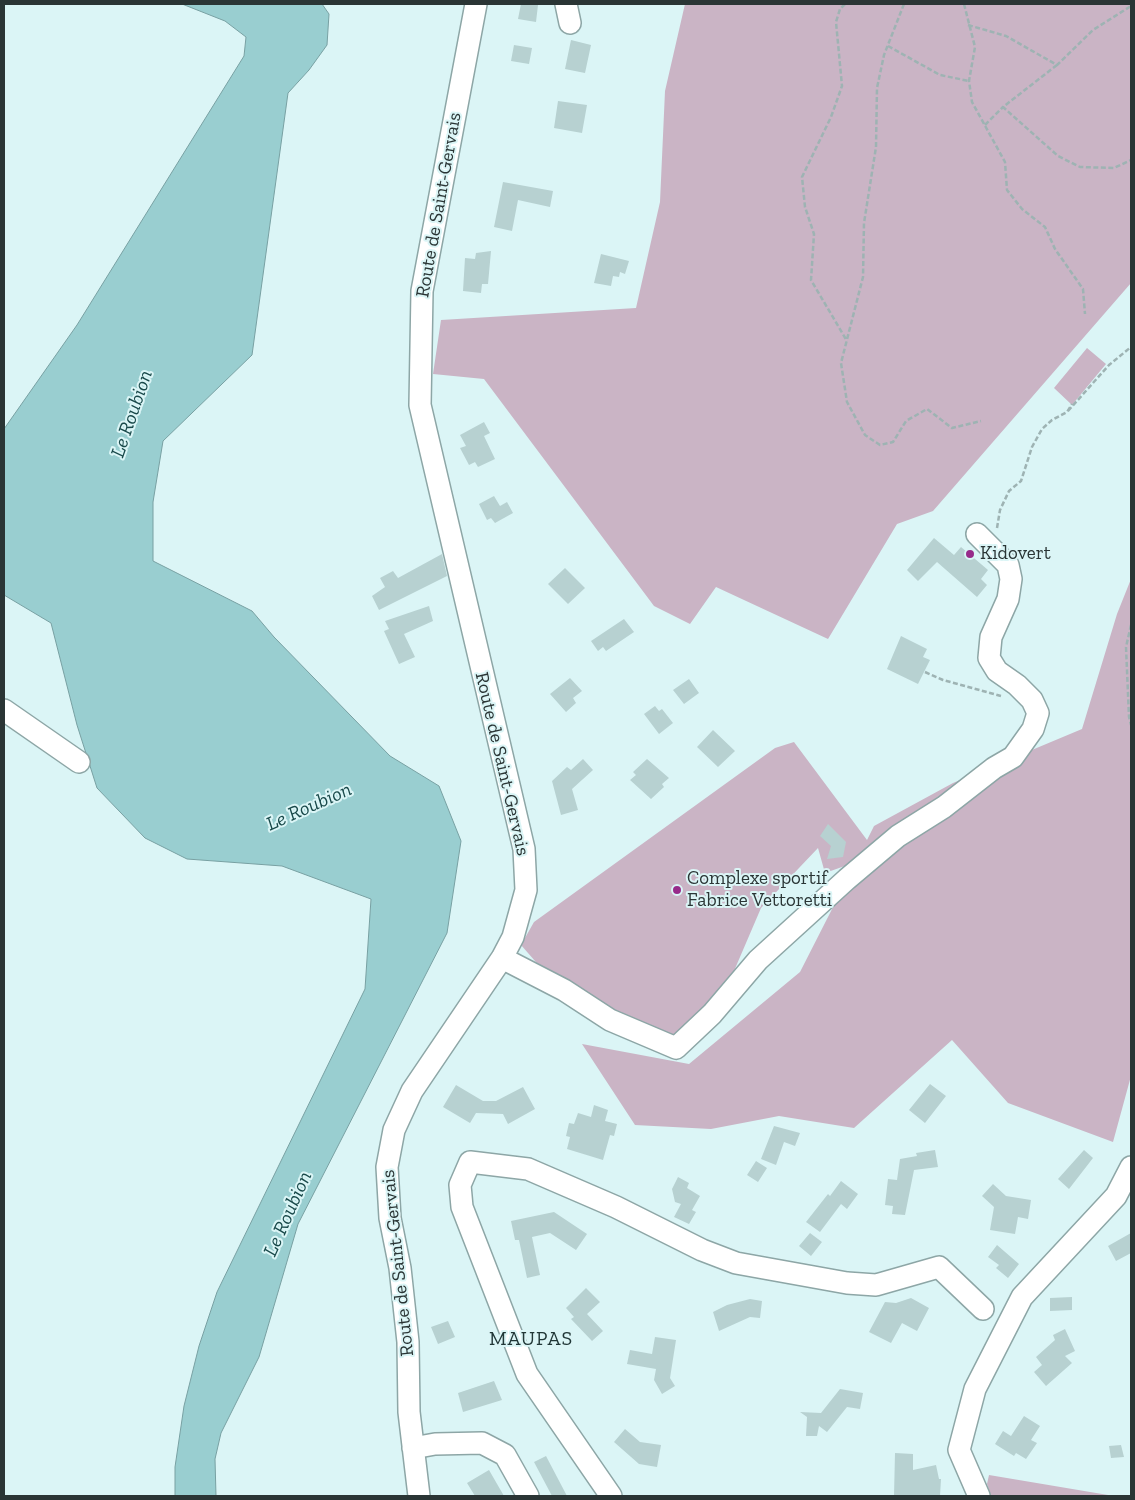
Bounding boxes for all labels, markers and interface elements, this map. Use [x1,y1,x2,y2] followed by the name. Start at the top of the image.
[411,111,467,299] street label: Route de Saint-Gervais
[106,367,158,461] water label: Le Roubion
[980,543,1051,565] place label: Kidovert
[964,548,976,560] marker: Kidovert
[470,670,534,858] street label: Route de Saint-Gervais
[263,778,355,836] water label: Le Roubion
[687,868,832,912] place label: Complexe sportif Fabrice Vettoretti
[671,884,683,896] marker: Complexe sportif Fabrice Vettoretti
[259,1168,317,1260] water label: Le Roubion
[377,1169,419,1357] street label: Route de Saint-Gervais
[488,1327,574,1351] district label: MAUPAS

